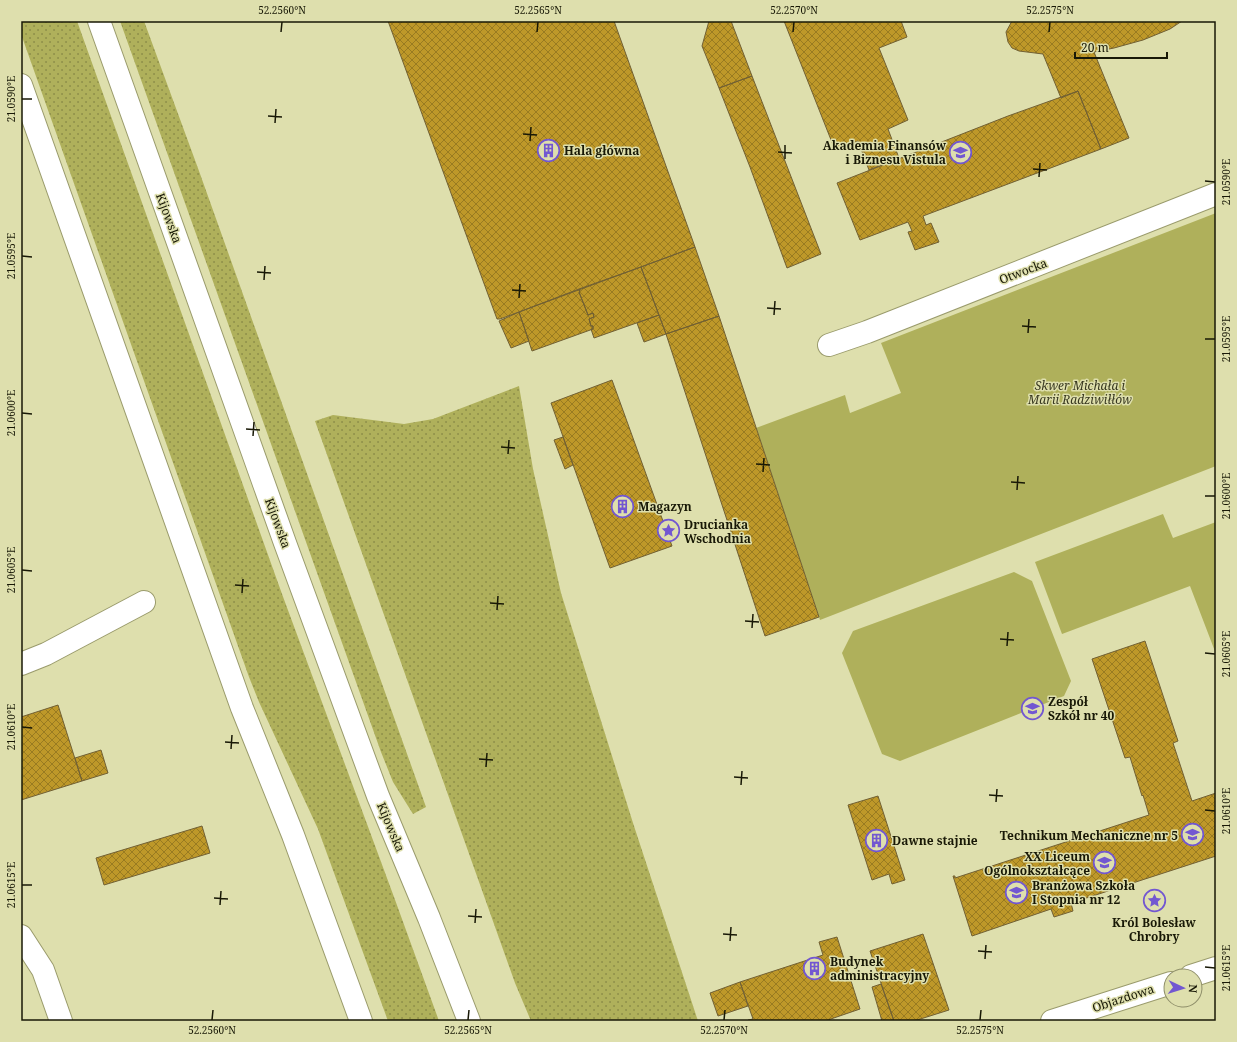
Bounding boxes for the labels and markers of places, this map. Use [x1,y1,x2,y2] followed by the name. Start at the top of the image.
[535,137,561,163] building icon: Hala główna
[823,137,947,168] place label: Akademia Finansów i Biznesu Vistula
[948,139,974,165] school or university icon: Akademia Finansów i Biznesu Vistula
[564,142,639,159] place label: Hala główna
[610,493,636,519] building icon: Magazyn
[638,498,692,515] place label: Magazyn
[684,516,751,547] place label: Drucianka Wschodnia
[656,518,682,544] place icon: Drucianka Wschodnia
[1048,693,1115,724] place label: Zespół Szkół nr 40
[1019,695,1045,721] school or university icon: Zespół Szkół nr 40
[1180,822,1206,848] school or university icon: Technikum Mechaniczne nr 5
[863,827,889,853] building icon: Dawne stajnie
[1000,827,1178,844] place label: Technikum Mechaniczne nr 5
[892,832,978,849] place label: Dawne stajnie
[984,848,1090,879] place label: XX Liceum Ogólnokształcące
[1092,850,1118,876] school or university icon: XX Liceum Ogólnokształcące
[1032,877,1135,908] place label: Branżowa Szkoła I Stopnia nr 12
[1004,879,1030,905] school or university icon: Branżowa Szkoła I Stopnia nr 12
[1141,888,1167,914] place icon: Król Bolesław Chrobry
[1112,914,1197,945] place label: Król Bolesław Chrobry
[830,953,929,984] place label: Budynek administracyjny
[801,955,827,981] building icon: Budynek administracyjny

